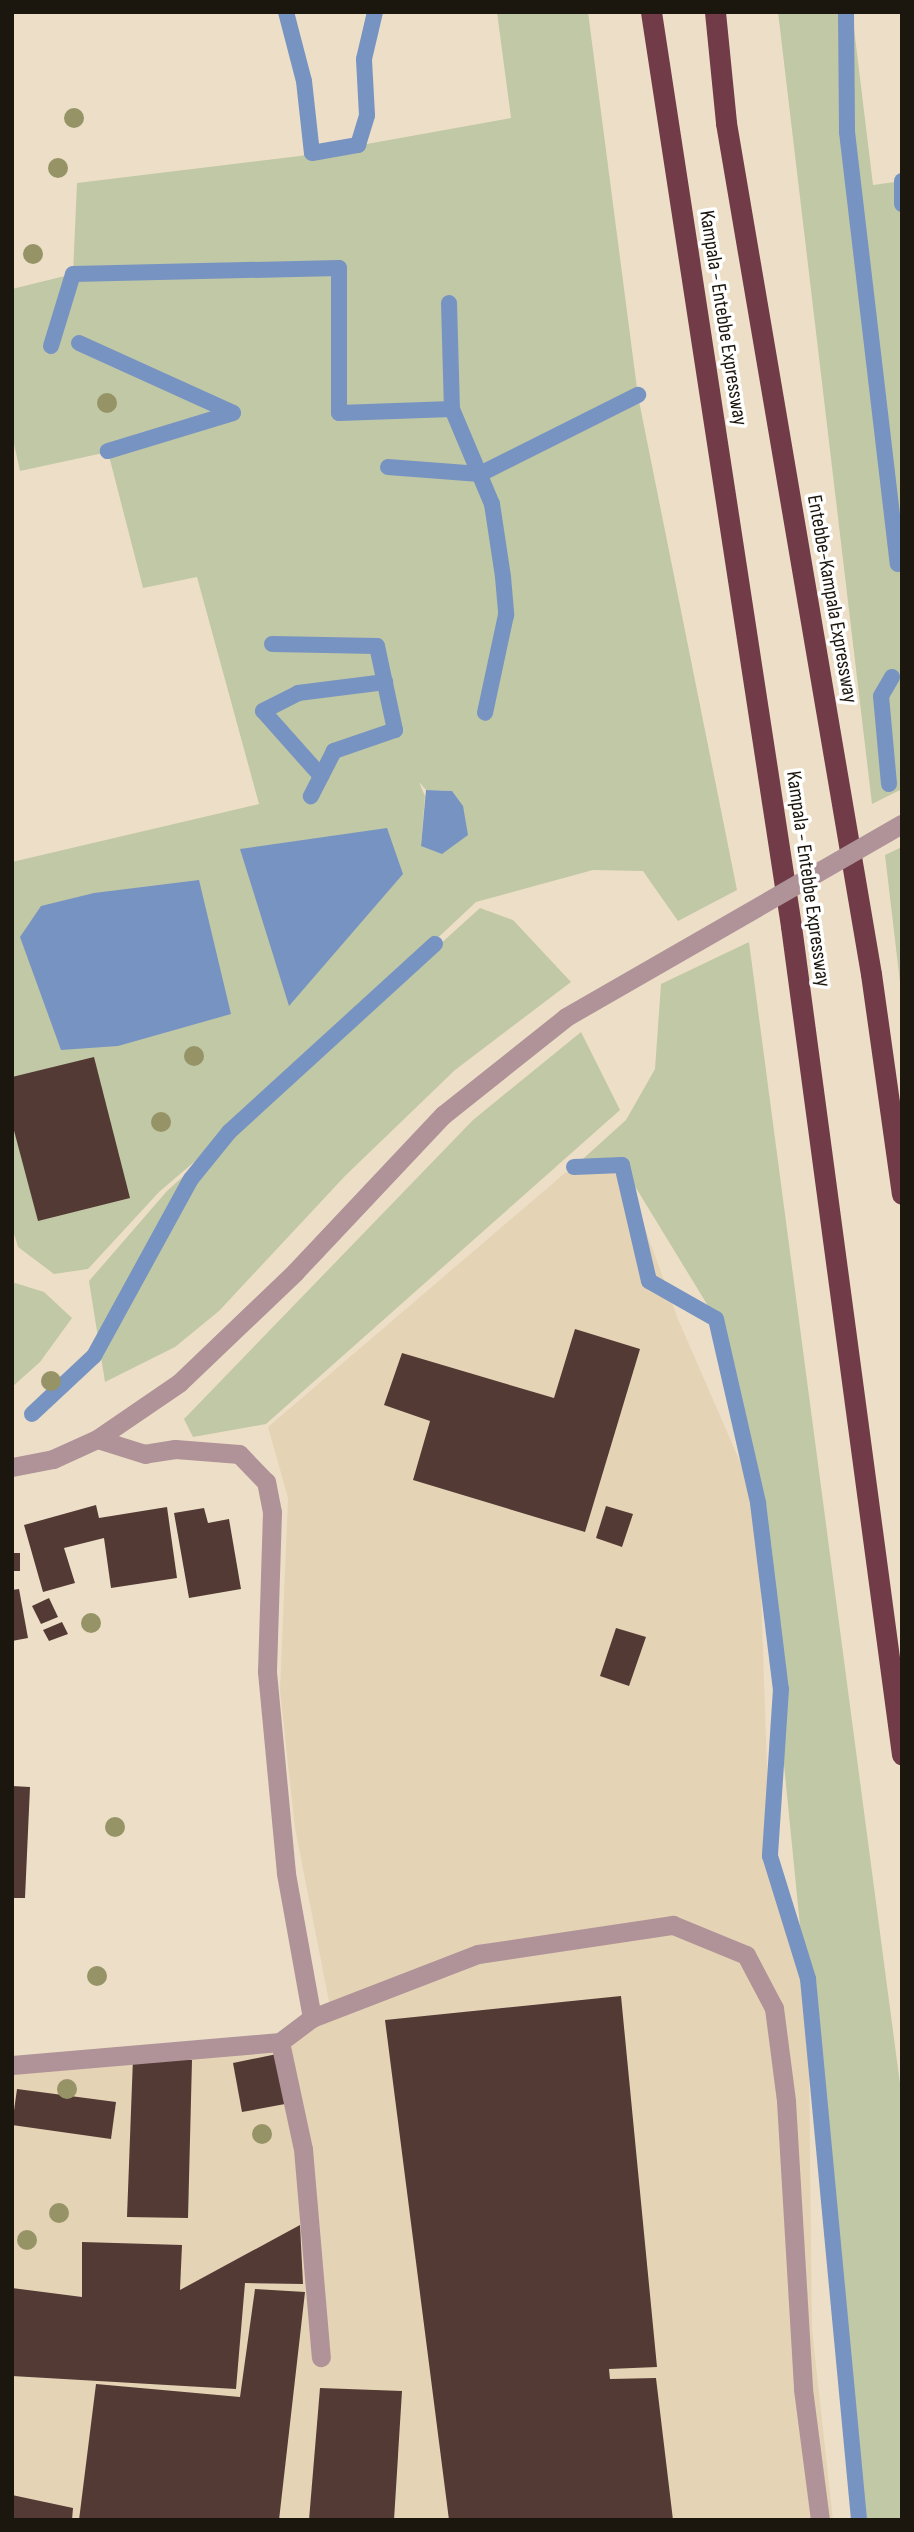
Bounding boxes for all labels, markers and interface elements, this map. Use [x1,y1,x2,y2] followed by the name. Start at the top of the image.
[694,209,752,427] street label: Kampala - Entebbe Expressway
[801,493,863,705] street label: Entebbe-Kampala Expressway
[780,770,836,988] street label: Kampala - Entebbe Expressway

